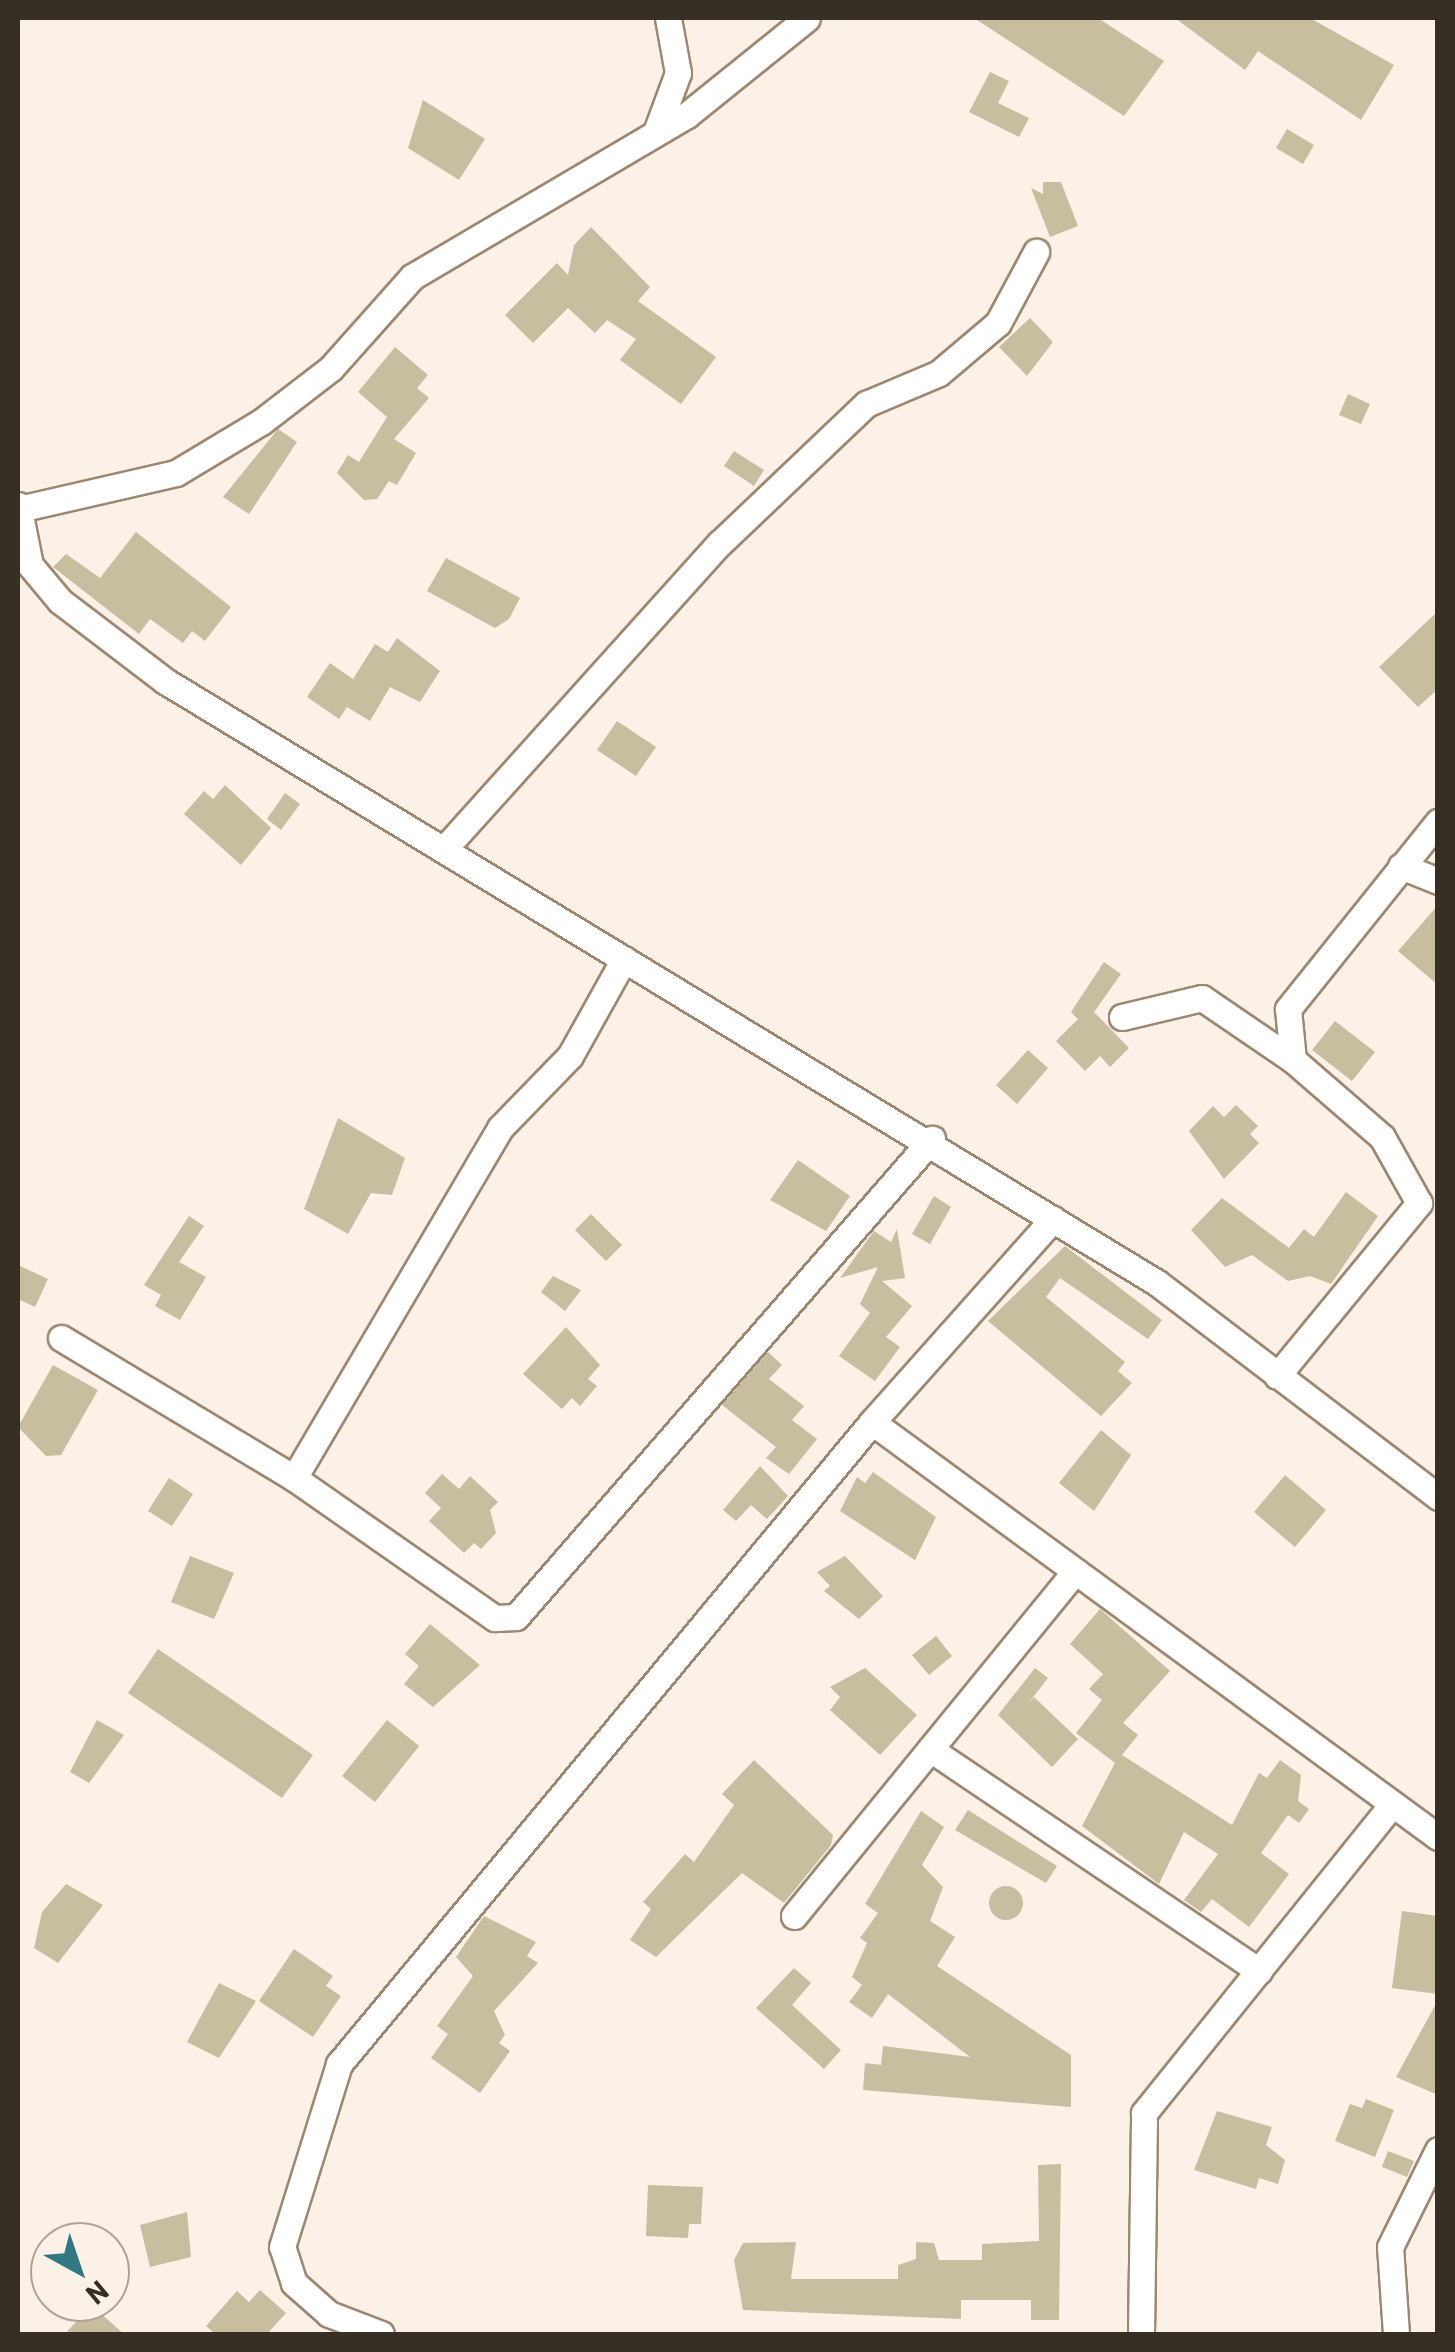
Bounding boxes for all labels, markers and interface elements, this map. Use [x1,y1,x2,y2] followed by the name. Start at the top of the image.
[30,2222,130,2322] north arrow
[80,2274,116,2312] text: N

